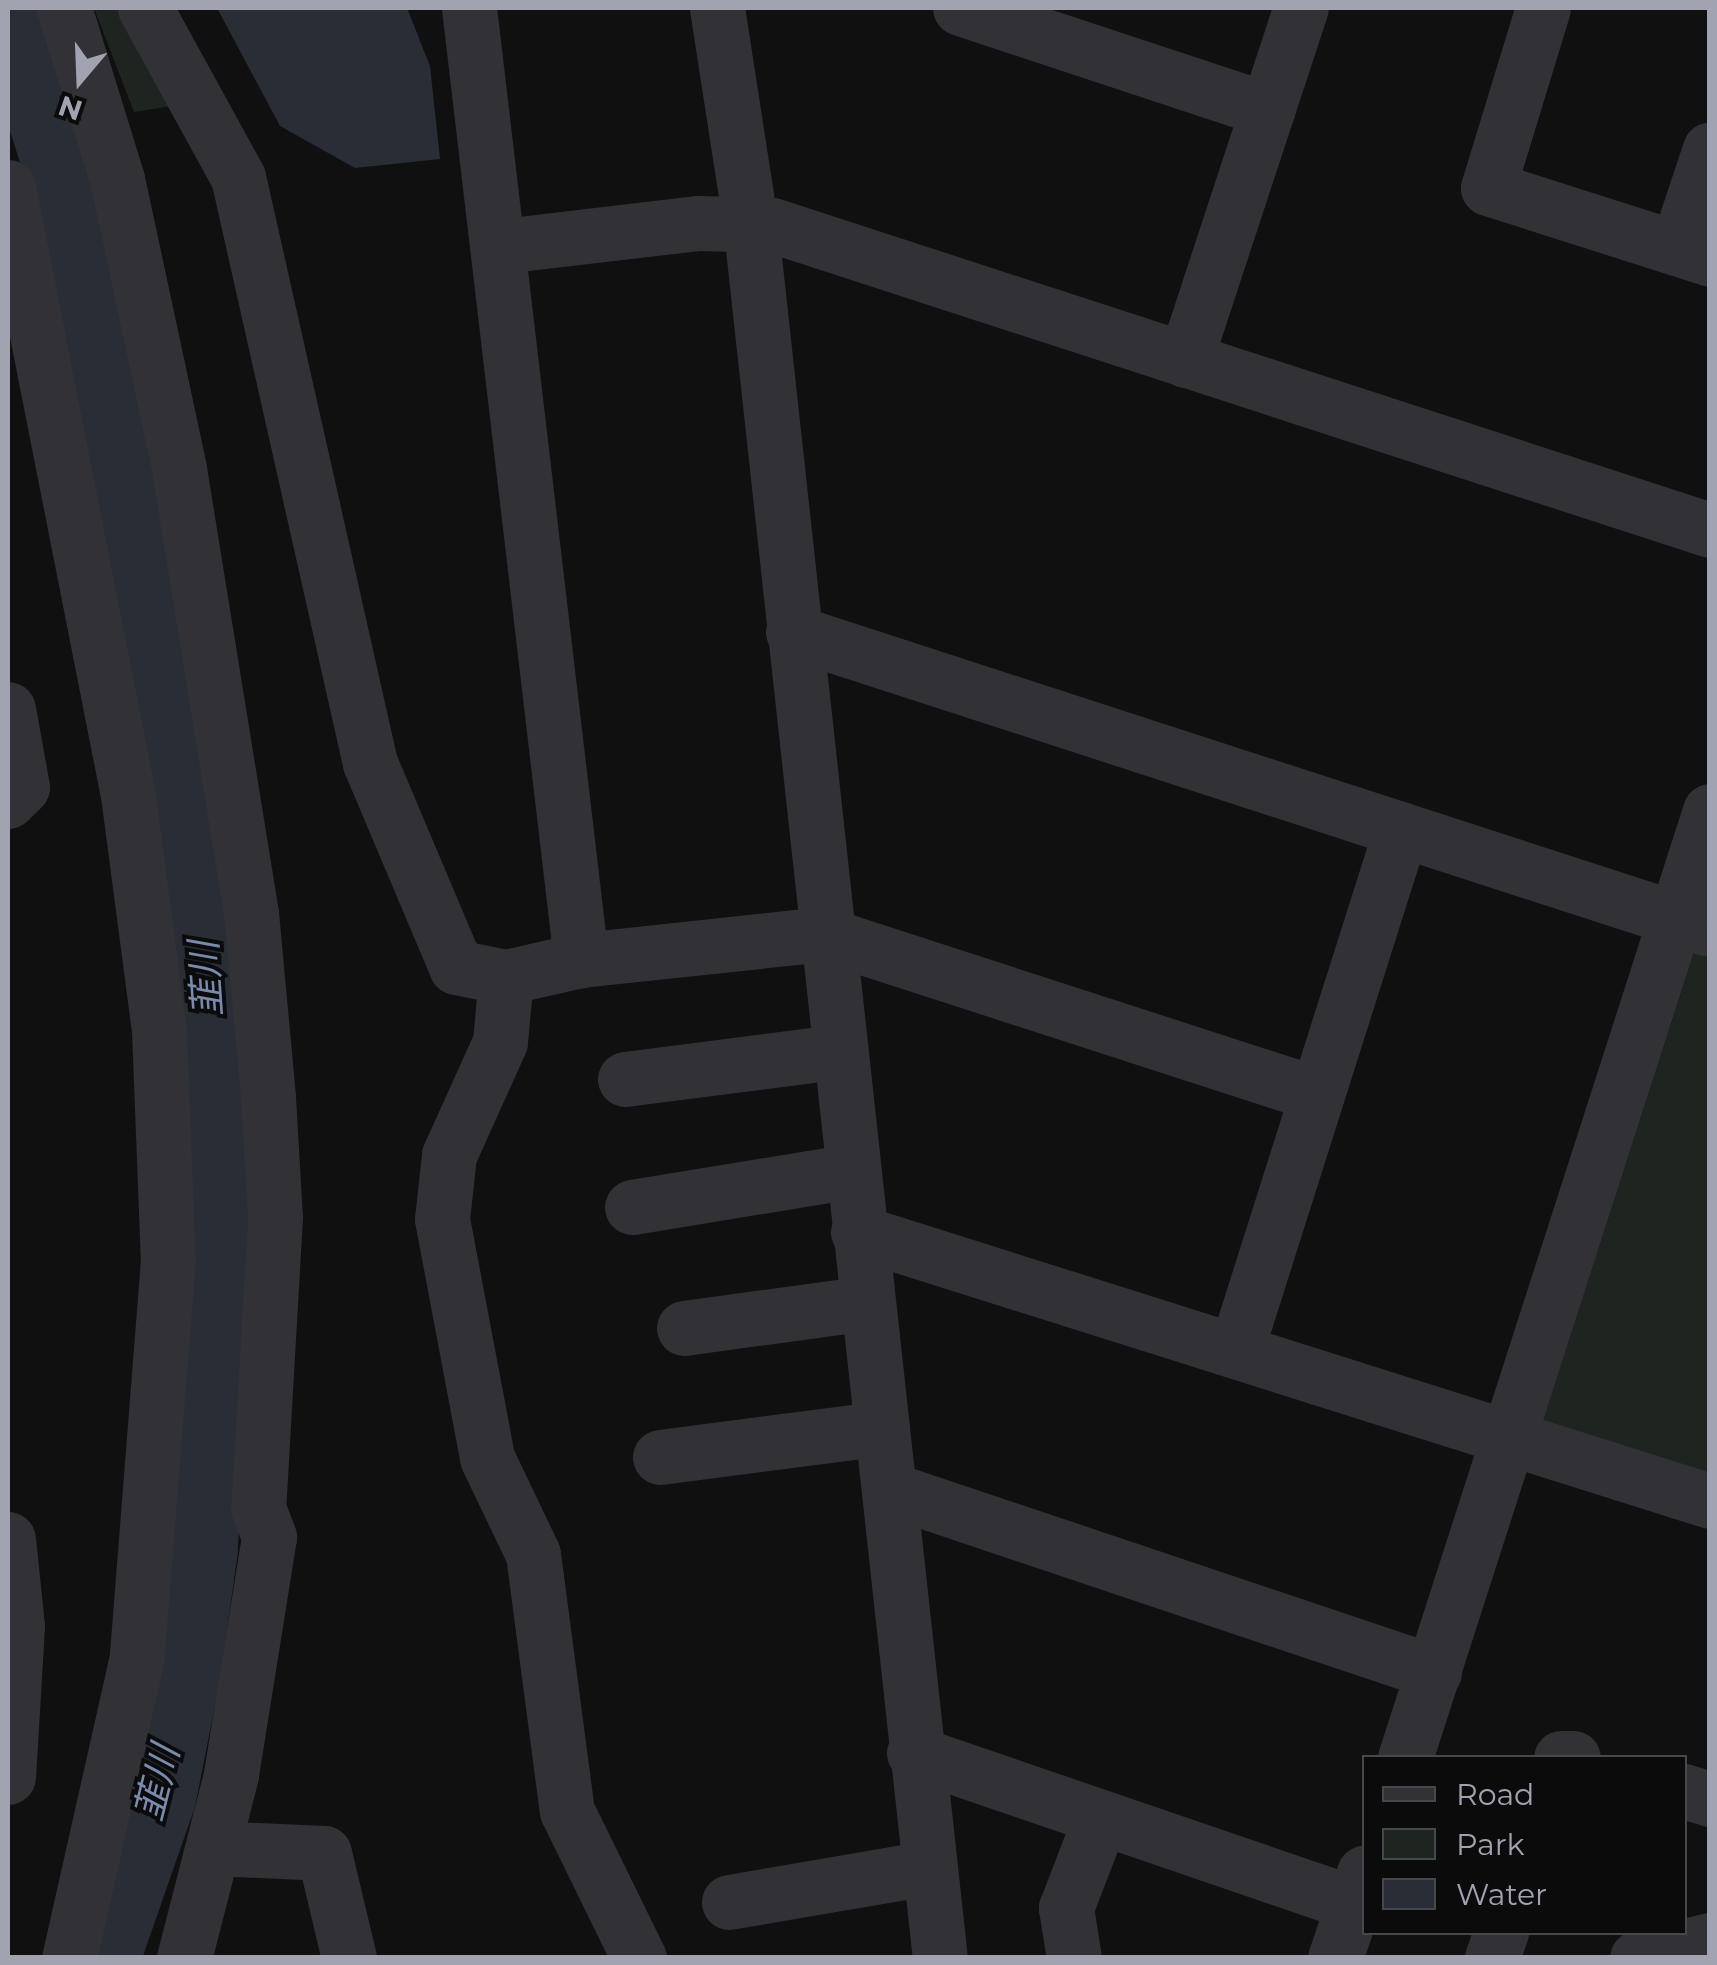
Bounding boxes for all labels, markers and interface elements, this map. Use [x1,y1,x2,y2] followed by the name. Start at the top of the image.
[30,30,130,130] north arrow
[54,89,86,128] text: N
[181,940,231,1018] water label: 韮川
[126,1741,188,1825] water label: 韮川
[1362,1755,1687,1935] legend
[1456,1776,1534,1813] text: Road
[1456,1826,1525,1863] text: Park
[1456,1876,1547,1913] text: Water

